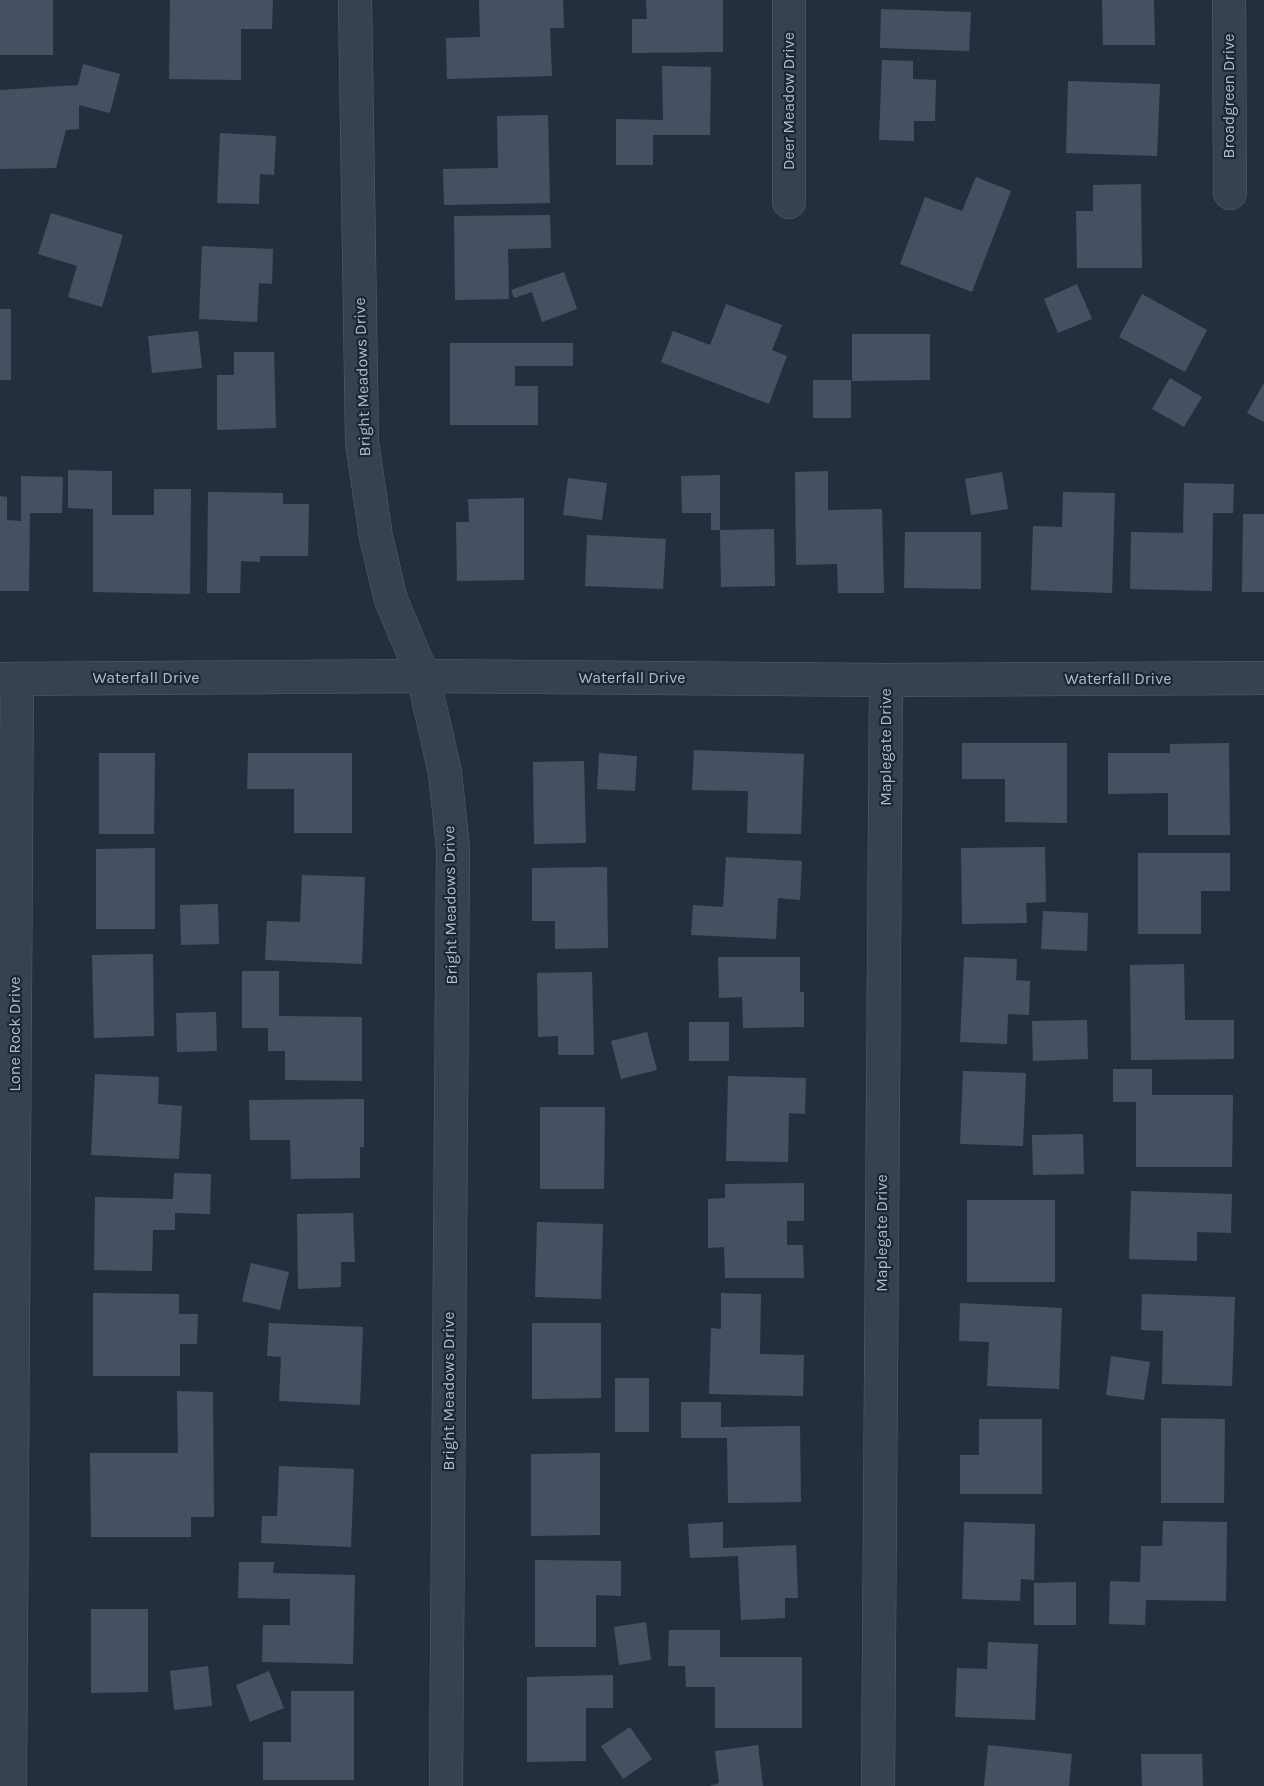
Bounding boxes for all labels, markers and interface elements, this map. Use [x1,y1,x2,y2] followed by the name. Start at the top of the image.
[779,32,799,170] street label: Deer Meadow Drive
[1219,34,1239,158] street label: Broadgreen Drive
[351,297,375,457] street label: Bright Meadows Drive
[92,668,200,688] street label: Waterfall Drive
[578,668,686,688] street label: Waterfall Drive
[1064,669,1172,689] street label: Waterfall Drive
[876,688,896,806] street label: Maplegate Drive
[440,825,462,985] street label: Bright Meadows Drive
[5,977,25,1091] street label: Lone Rock Drive
[872,1174,892,1292] street label: Maplegate Drive
[439,1312,459,1470] street label: Bright Meadows Drive

